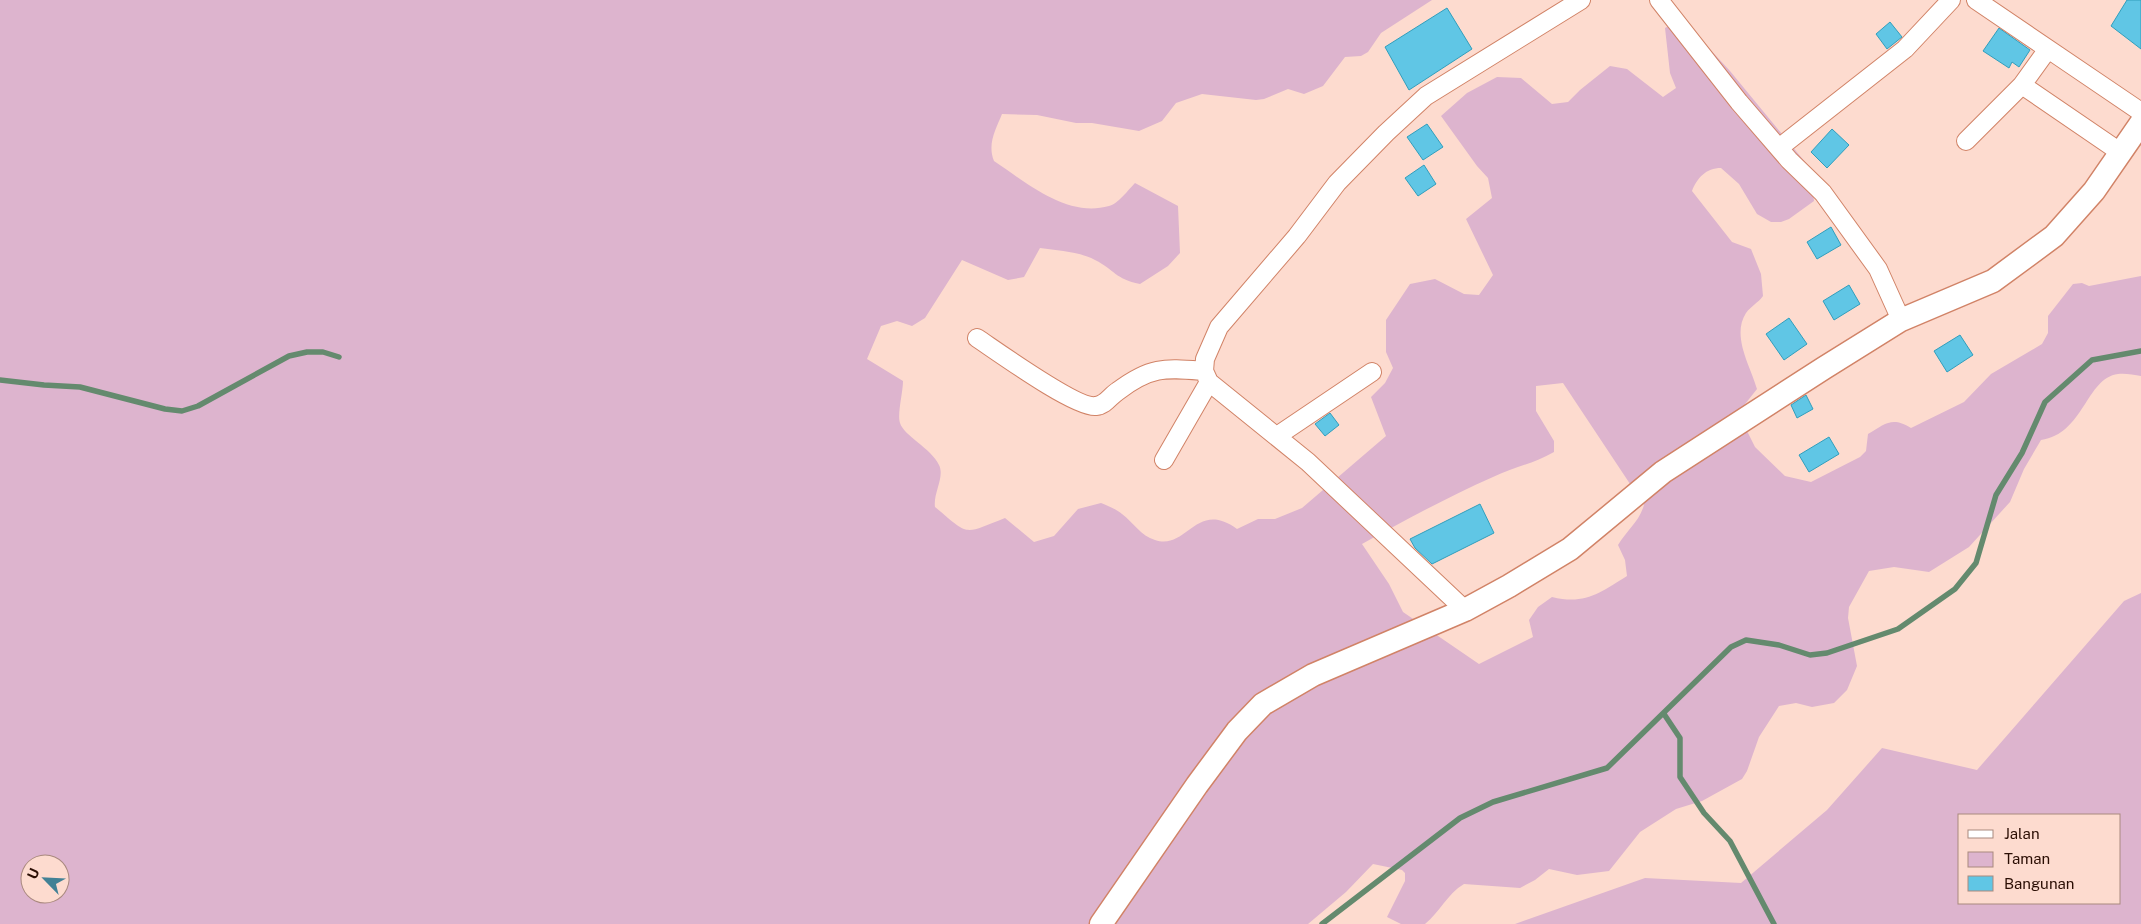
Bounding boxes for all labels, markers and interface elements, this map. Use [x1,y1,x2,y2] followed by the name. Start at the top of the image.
[1958,814,2121,904] legend
[2004,825,2040,842] text: Jalan
[2004,850,2050,867] text: Taman
[20,854,70,904] north arrow
[24,866,42,882] text: U
[2004,875,2075,892] text: Bangunan

